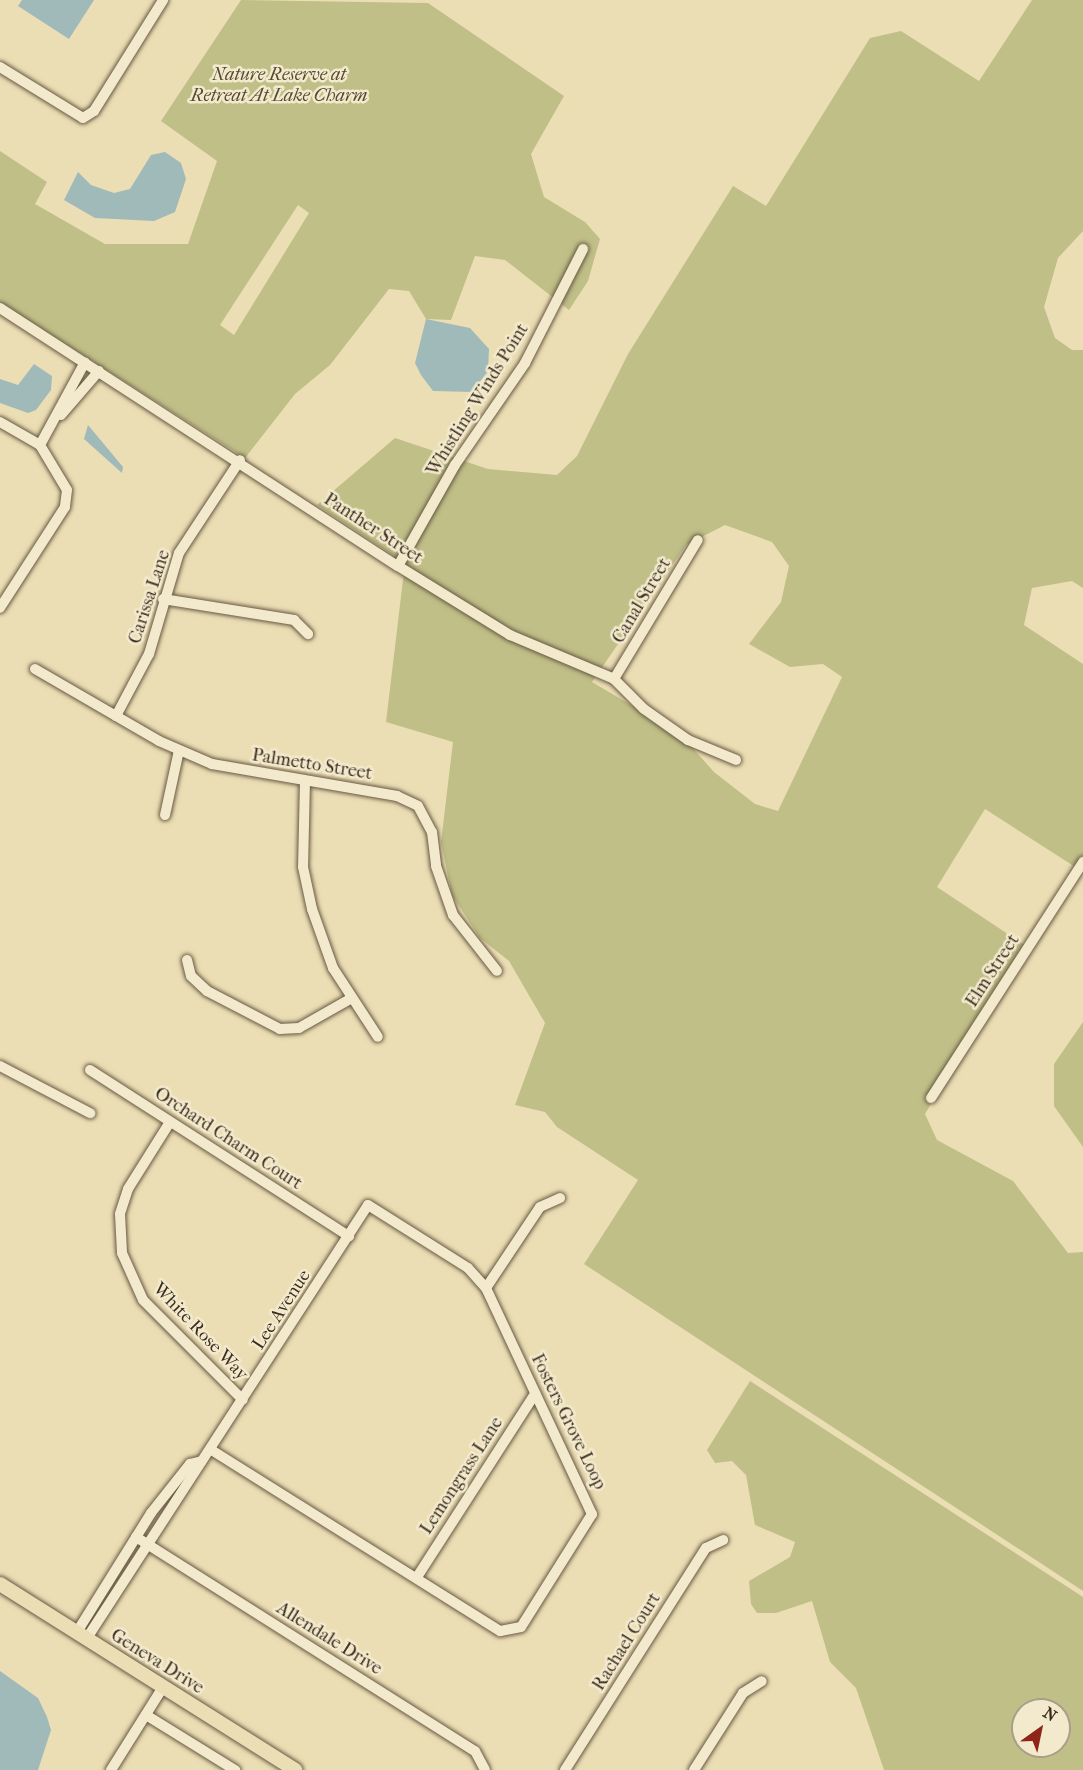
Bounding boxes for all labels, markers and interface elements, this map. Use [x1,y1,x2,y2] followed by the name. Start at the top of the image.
[191,65,367,107] park label: Nature Reserve at Retreat At Lake Charm
[422,320,534,480] street label: Whistling Winds Point
[319,489,427,569] street label: Panther Street
[125,547,175,647] street label: Carissa Lane
[608,554,676,648] street label: Canal Street
[250,745,374,785] street label: Palmetto Street
[962,931,1024,1011] street label: Elm Street
[150,1083,306,1195] street label: Orchard Charm Court
[248,1266,316,1354] street label: Lee Avenue
[148,1279,252,1385] street label: White Rose Way
[526,1351,610,1493] street label: Fosters Grove Loop
[416,1413,508,1539] street label: Lemongrass Lane
[588,1589,666,1695] street label: Rachael Court
[272,1598,386,1680] street label: Allendale Drive
[106,1625,208,1699] street label: Geneva Drive
[1011,1698,1071,1758] north arrow
[1040,1703,1060,1725] text: N

